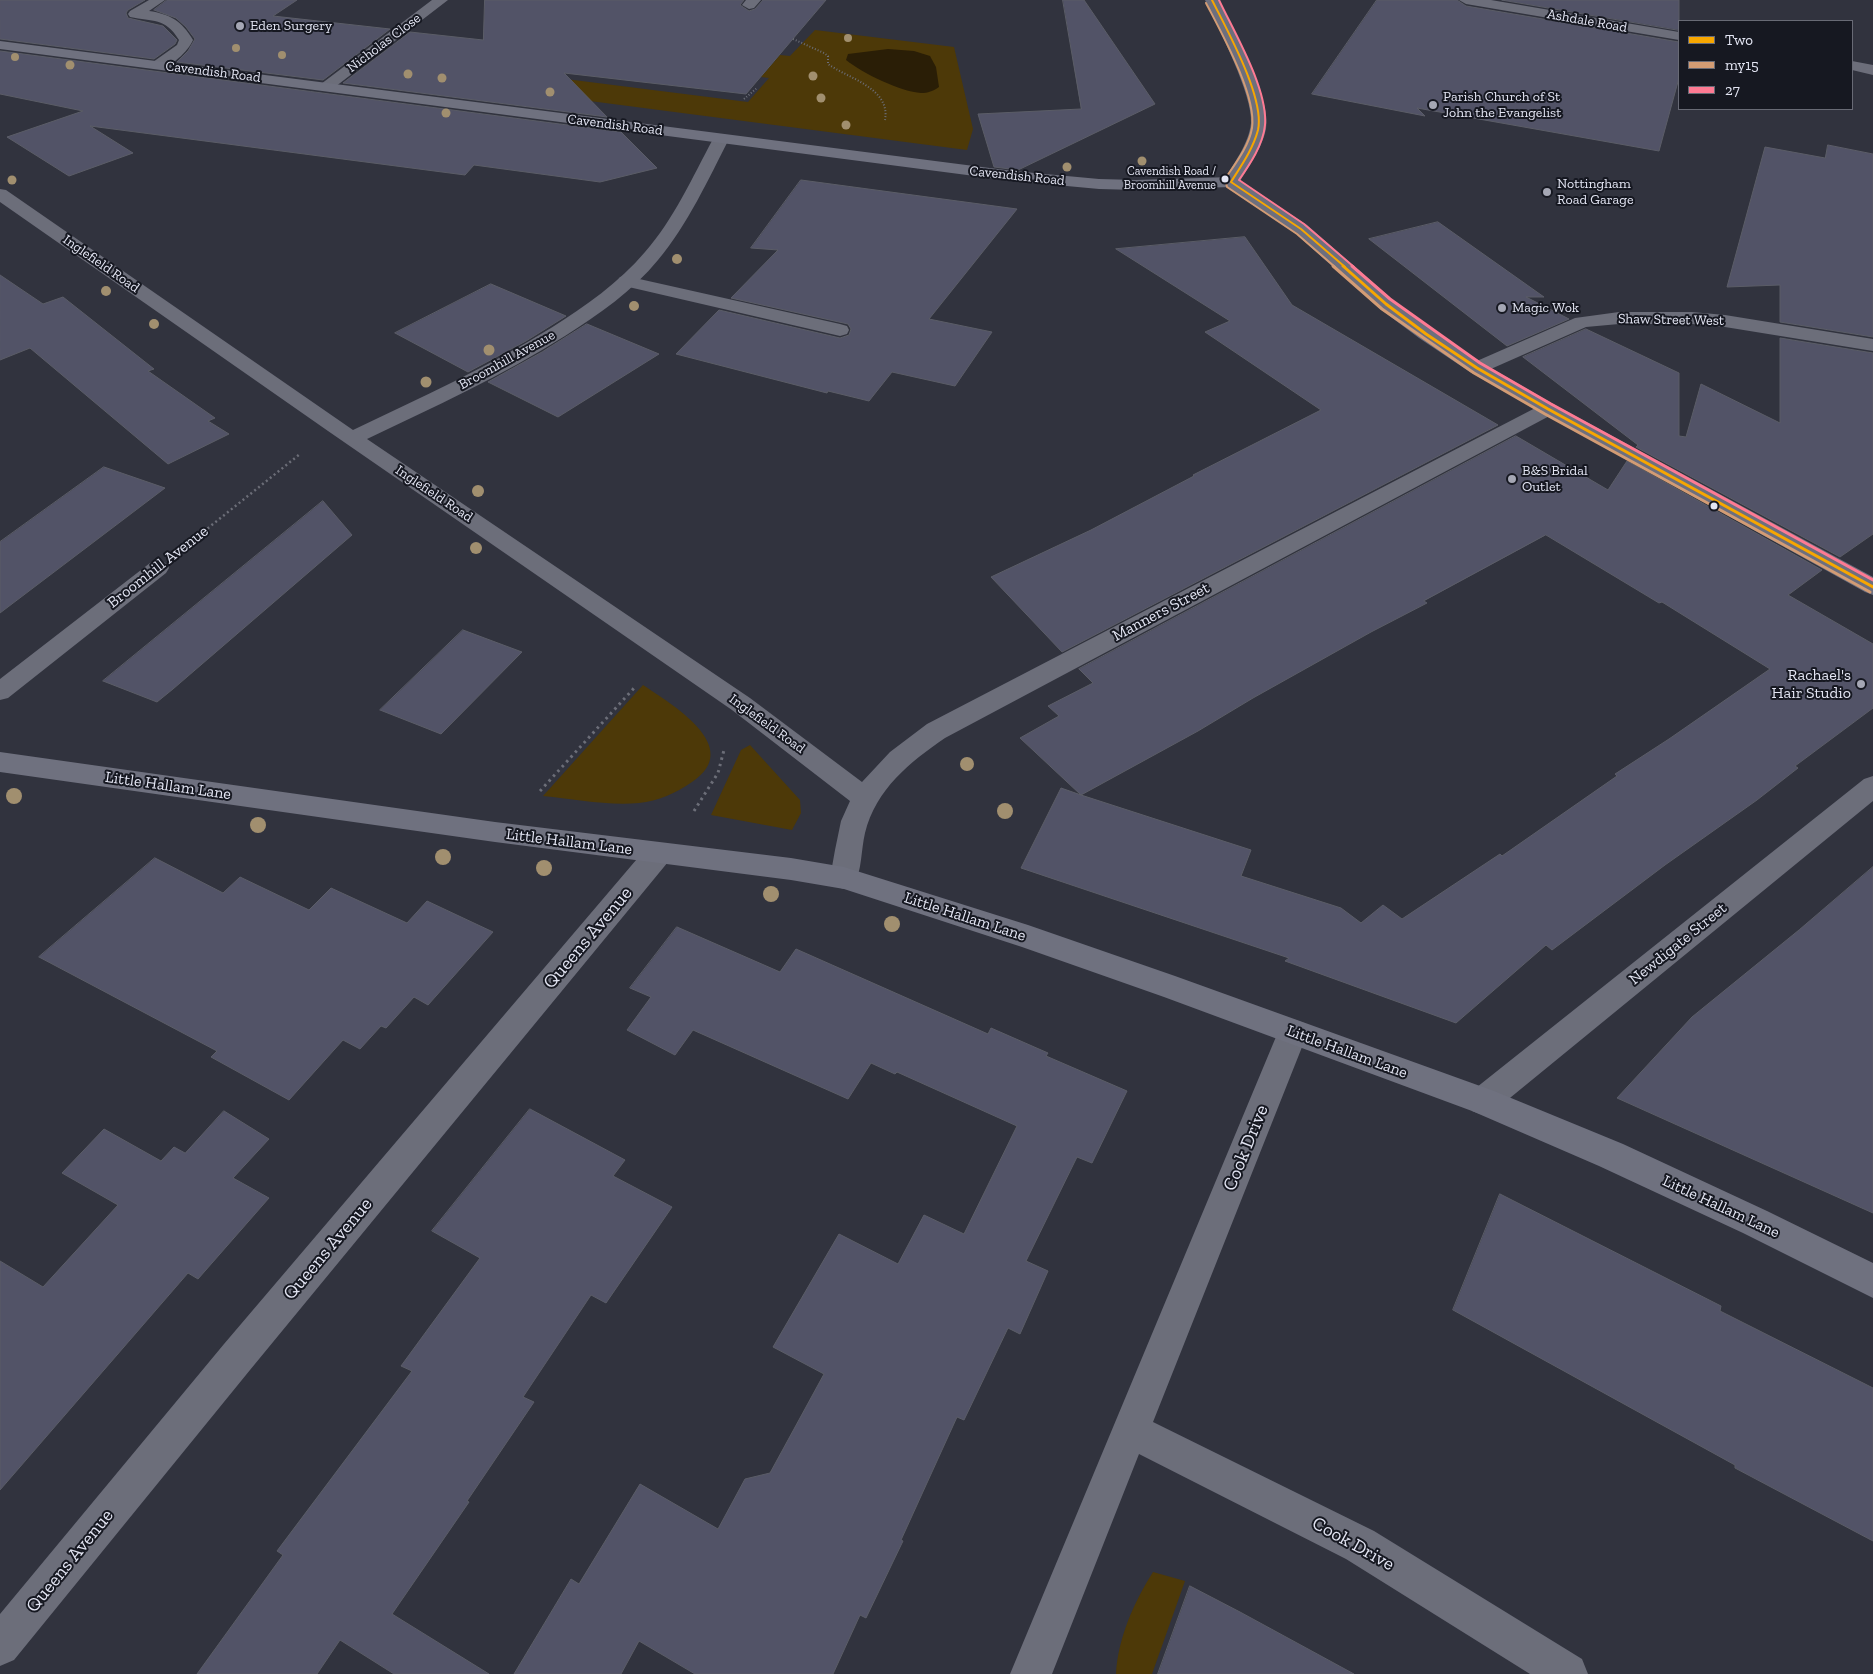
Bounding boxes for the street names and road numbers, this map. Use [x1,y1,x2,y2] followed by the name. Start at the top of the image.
[1546,6,1628,36] street label: Ashdale Road
[344,10,424,76] street label: Nicholas Close
[164,58,262,86] street label: Cavendish Road
[566,111,664,139] street label: Cavendish Road
[968,163,1066,189] street label: Cavendish Road
[59,231,143,297] street label: Inglefield Road
[1618,311,1724,329] street label: Shaw Street West
[456,327,558,393] street label: Broomhill Avenue
[392,462,476,526] street label: Inglefield Road
[104,522,212,612] street label: Broomhill Avenue
[1109,578,1213,646] street label: Manners Street
[726,691,808,757] street label: Inglefield Road
[104,768,232,804] street label: Little Hallam Lane
[505,825,633,859] street label: Little Hallam Lane
[539,882,637,994] street label: Queens Avenue
[902,888,1028,946] street label: Little Hallam Lane
[1625,899,1731,989] street label: Newdigate Street
[1284,1021,1410,1083] street label: Little Hallam Lane
[1218,1102,1274,1194] street label: Cook Drive
[1659,1171,1783,1243] street label: Little Hallam Lane
[279,1193,377,1305] street label: Queens Avenue
[21,1505,119,1617] street label: Queens Avenue
[1308,1512,1398,1576] street label: Cook Drive

